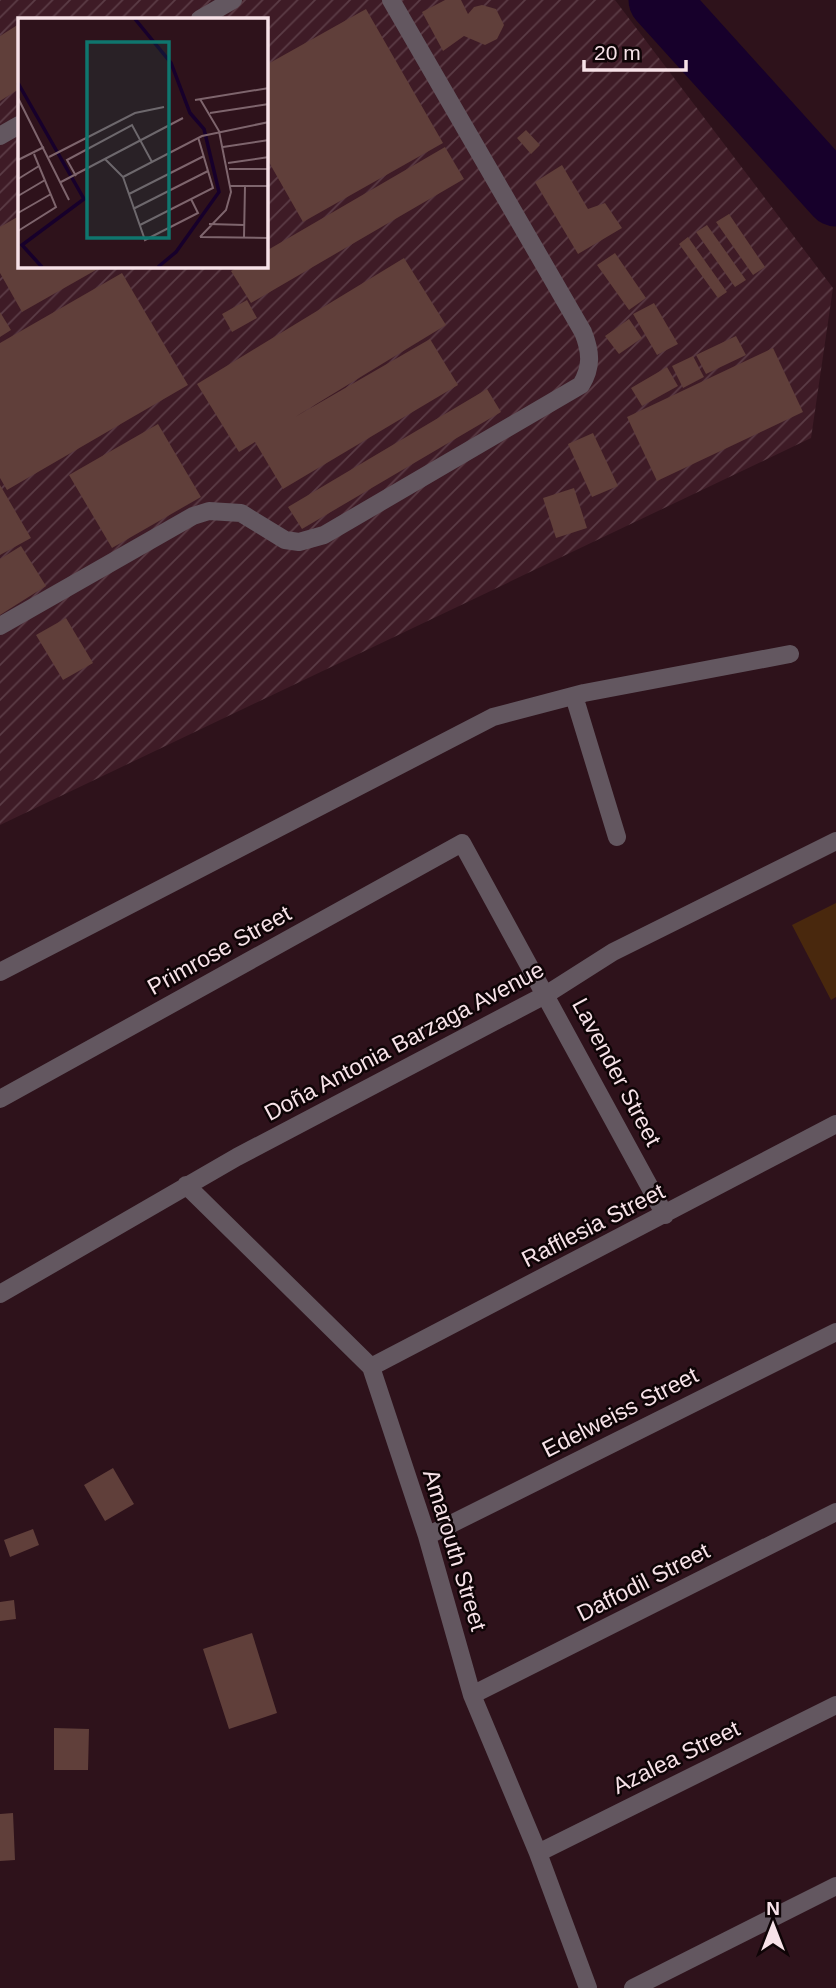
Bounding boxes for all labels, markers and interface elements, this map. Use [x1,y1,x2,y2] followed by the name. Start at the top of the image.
[18,18,268,268] inset map
[584,28,686,72] scale bar
[594,41,641,64] text: 20 m
[143,900,296,1000] street label: Primrose Street
[260,956,548,1126] street label: Doña Antonia Barzaga Avenue
[567,994,667,1151] street label: Lavender Street
[517,1178,669,1272] street label: Rafflesia Street
[538,1361,703,1462] street label: Edelweiss Street
[418,1466,492,1634] street label: Amarouth Street
[572,1537,714,1627] street label: Daffodil Street
[608,1715,744,1799] street label: Azalea Street
[738,1890,808,1960] north arrow
[766,1898,780,1919] text: N

